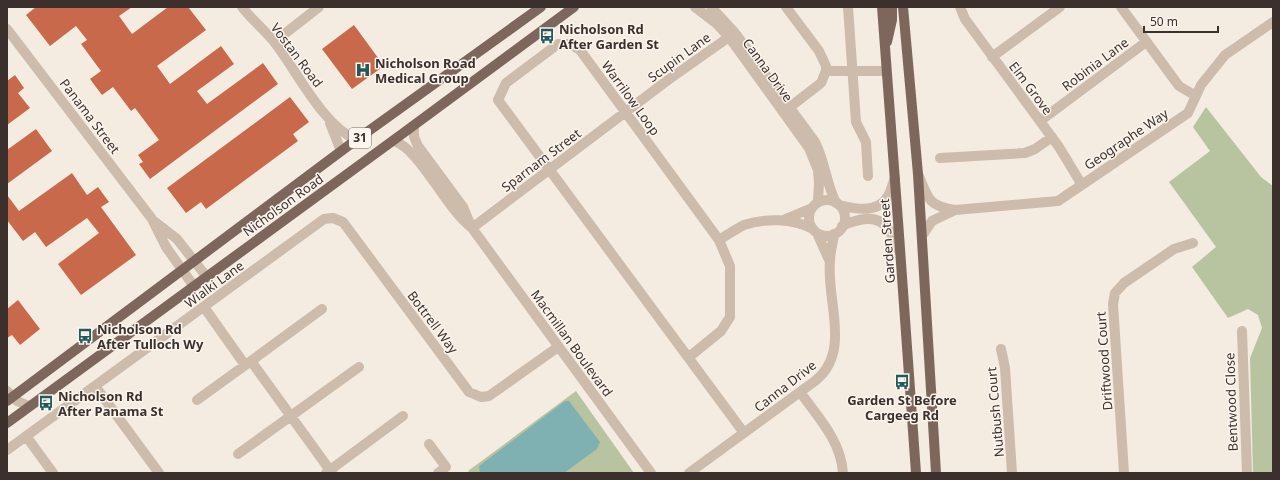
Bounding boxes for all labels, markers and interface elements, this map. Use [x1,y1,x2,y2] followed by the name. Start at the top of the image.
[1144,8,1218,34] scale bar
[1150,13,1178,30] text: 50 m
[267,19,327,91] street label: Vostan Road
[559,20,659,53] place label: Nicholson Rd After Garden St
[538,27,556,45] bus stop icon: Nicholson Rd After Garden St
[644,28,714,86] street label: Scupin Lane
[1058,33,1132,95] street label: Robinia Lane
[739,35,797,105] street label: Canna Drive
[375,54,476,87] place label: Nicholson Road Medical Group
[598,57,664,139] street label: Warrilow Loop
[1005,58,1057,118] street label: Elm Grove
[354,61,372,79] hospital icon: Nicholson Road Medical Group
[56,75,124,157] street label: Panama Street
[1081,104,1172,174] street label: Geographe Way
[498,124,585,196] street label: Sparnam Street
[349,128,371,148] road number: 31
[239,170,327,240] street label: Nicholson Road
[875,198,899,284] street label: Garden Street
[181,256,247,312] street label: Wialki Lane
[527,286,617,400] street label: Macmillan Boulevard
[404,287,463,357] street label: Bottrell Way
[1092,311,1116,411] street label: Driftwood Court
[97,320,204,353] place label: Nicholson Rd After Tulloch Wy
[76,327,94,345] bus stop icon: Nicholson Rd After Tulloch Wy
[1220,352,1242,452] street label: Bentwood Close
[750,356,820,416] street label: Canna Drive
[982,366,1008,458] street label: Nutbush Court
[893,373,911,391] bus stop icon: Garden St Before Cargeeg Rd
[58,387,164,420] place label: Nicholson Rd After Panama St
[847,391,957,424] place label: Garden St Before Cargeeg Rd
[37,394,55,412] bus stop icon: Nicholson Rd After Panama St

